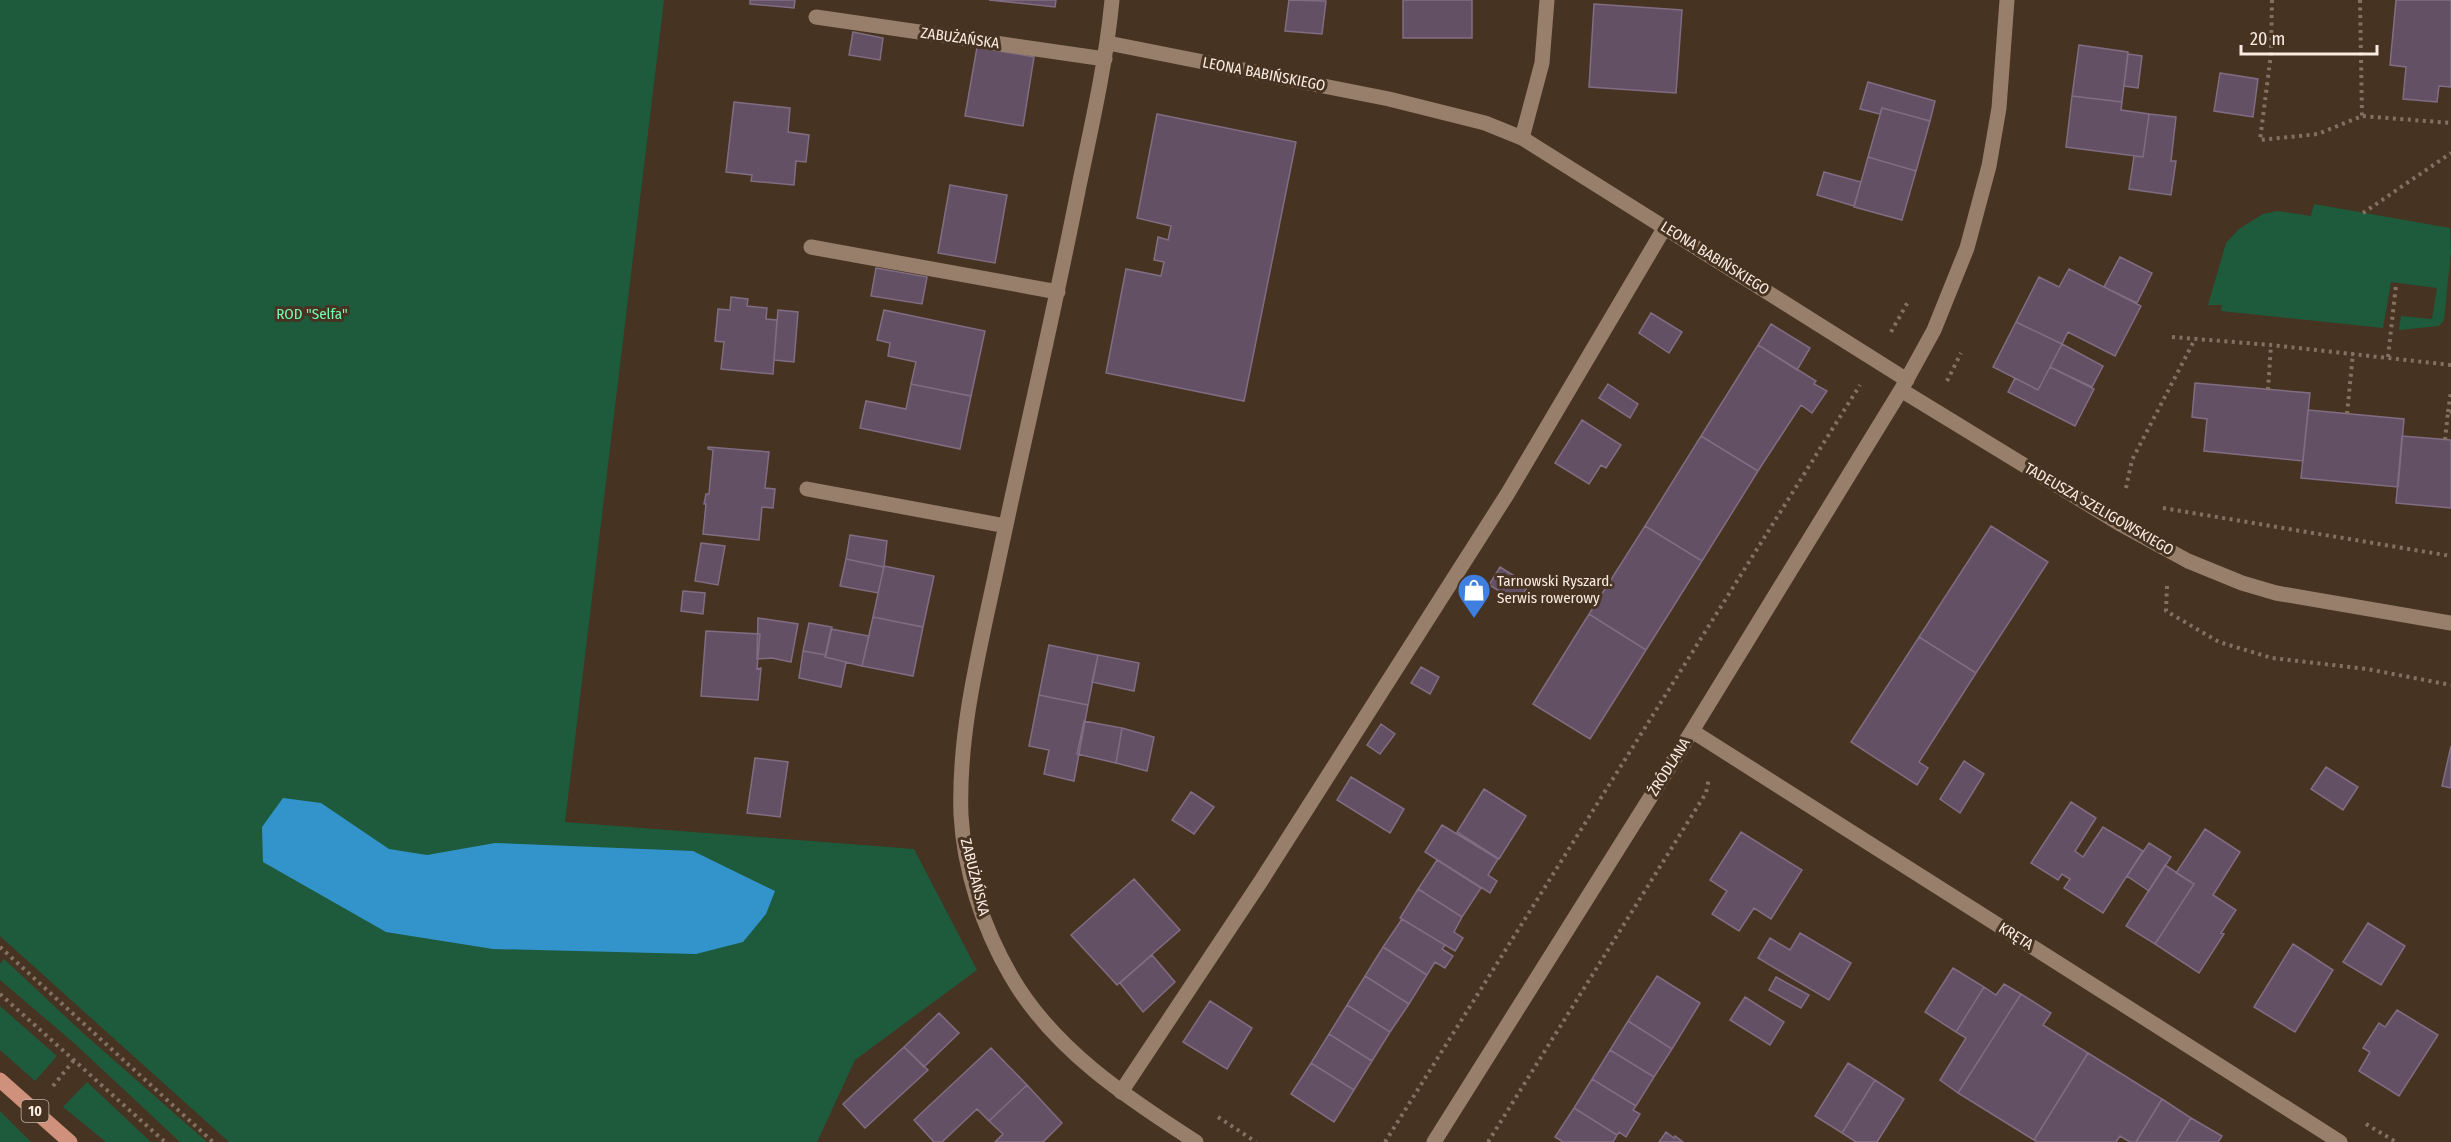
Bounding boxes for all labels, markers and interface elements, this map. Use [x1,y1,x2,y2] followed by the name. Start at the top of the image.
[2241,18,2378,56] scale bar
[920,24,1001,52] street label: ZABUŻAŃSKA
[2250,28,2285,50] text: 20 m
[1201,53,1327,95] street label: LEONA BABIŃSKIEGO
[1657,217,1773,299] street label: LEONA BABIŃSKIEGO
[276,305,348,323] park label: ROD "Selfa"
[2021,459,2177,559] street label: TADEUSZA SZELIGOWSKIEGO
[1456,572,1492,619] shop icon: Tarnowski Ryszard. Serwis rowerowy
[1497,572,1612,607] place label: Tarnowski Ryszard. Serwis rowerowy
[1644,735,1694,799] street label: ŹRÓDLANA
[957,836,993,918] street label: ZABUŻAŃSKA
[1995,919,2037,954] street label: KRĘTA
[22,1100,48,1122] road number: 10

